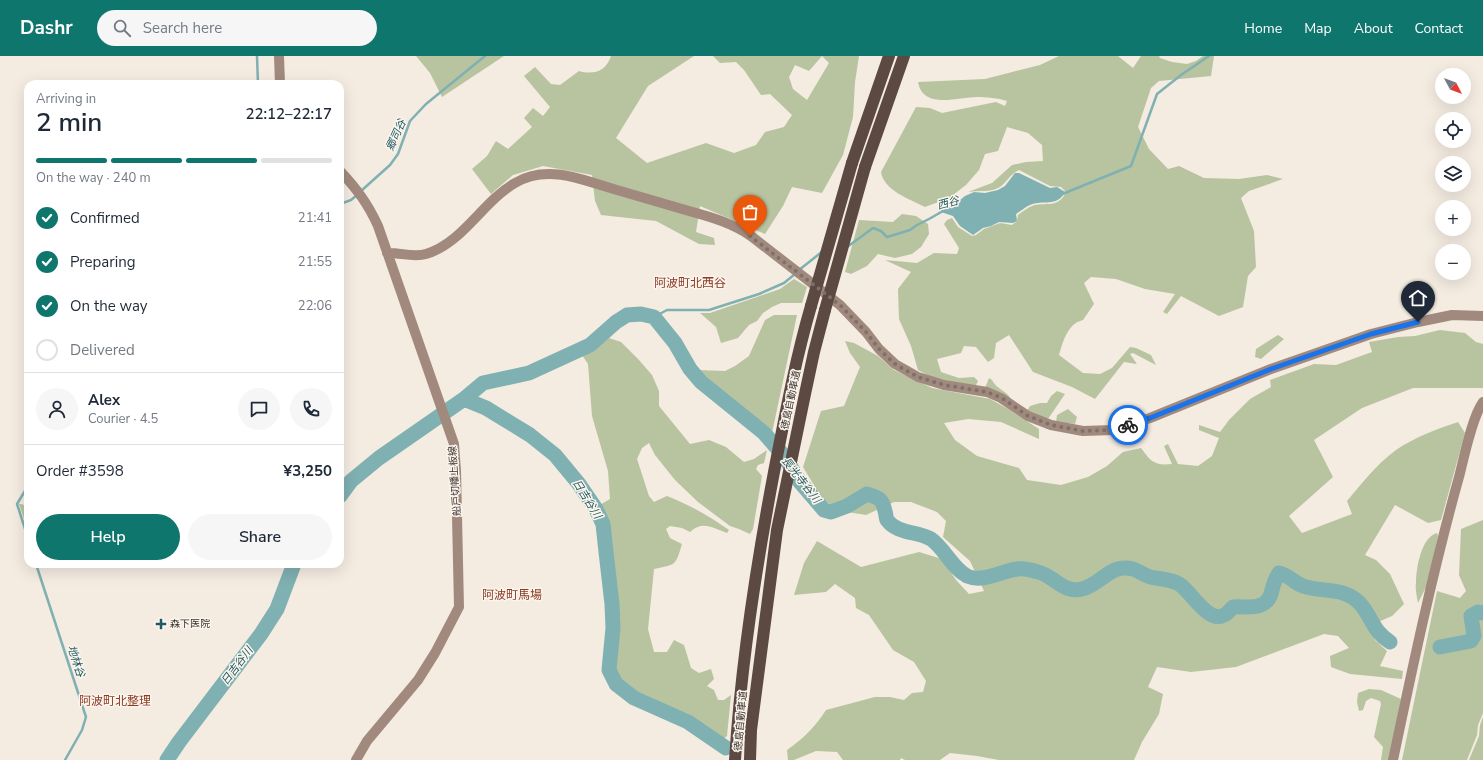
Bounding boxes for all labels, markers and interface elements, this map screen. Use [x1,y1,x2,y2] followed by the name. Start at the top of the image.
[97,10,377,46] search box
[20,15,73,41] text: Dashr
[111,17,133,39] icon: search
[143,18,222,38] text: Search here
[1244,19,1282,38] text: Home
[1304,19,1332,38] text: Map
[1354,19,1393,38] text: About
[1415,19,1463,38] text: Contact
[1435,68,1471,104] north arrow
[1435,68,1471,280] map controls
[36,90,96,108] text: Arriving in
[245,104,332,124] text: 22:12–22:17
[36,105,102,140] text: 2 min
[1435,112,1471,148] button: locate
[382,116,410,153] water label: 郷司谷
[1435,156,1471,192] button: layers
[36,169,151,187] text: On the way · 240 m
[935,193,962,213] water label: 西谷
[733,195,767,236] pin
[1435,200,1471,236] button: +
[739,201,761,223] icon: bag
[36,207,58,229] icon: check
[70,208,140,228] text: Confirmed
[298,209,332,227] text: 21:41
[1435,244,1471,280] button: −
[36,251,58,273] icon: check
[70,252,135,272] text: Preparing
[298,253,332,271] text: 21:55
[654,275,726,291] district label: 阿波町北西谷
[1401,281,1435,322] pin
[1407,287,1429,309] icon: home
[36,295,58,317] icon: check
[70,296,148,316] text: On the way
[298,297,332,315] text: 22:06
[70,340,135,360] text: Delivered
[778,369,804,431] street label: 徳島自動車道
[36,388,78,430] button: person
[238,388,280,430] button: chat
[290,388,332,430] button: phone
[88,390,120,410] text: Alex
[1108,405,1148,445] courier
[88,410,158,428] text: Courier · 4.5
[1117,414,1139,436] icon: bike
[446,446,464,516] street label: 船戸切幡上板線
[778,454,824,507] water label: 長光寺谷川
[36,461,124,481] text: Order #3598
[283,461,332,481] text: ¥3,250
[569,476,606,522] water label: 日吉谷川
[36,514,180,560] button: Help
[188,514,332,560] button: Share
[482,587,542,603] district label: 阿波町馬場
[170,617,210,631] place label: 森下医院
[155,618,167,630] marker: 森下医院
[64,643,89,680] water label: 地林谷
[218,643,257,688] water label: 日吉谷川
[731,691,751,751] street label: 徳島自動車道
[79,693,151,709] district label: 阿波町北整理

